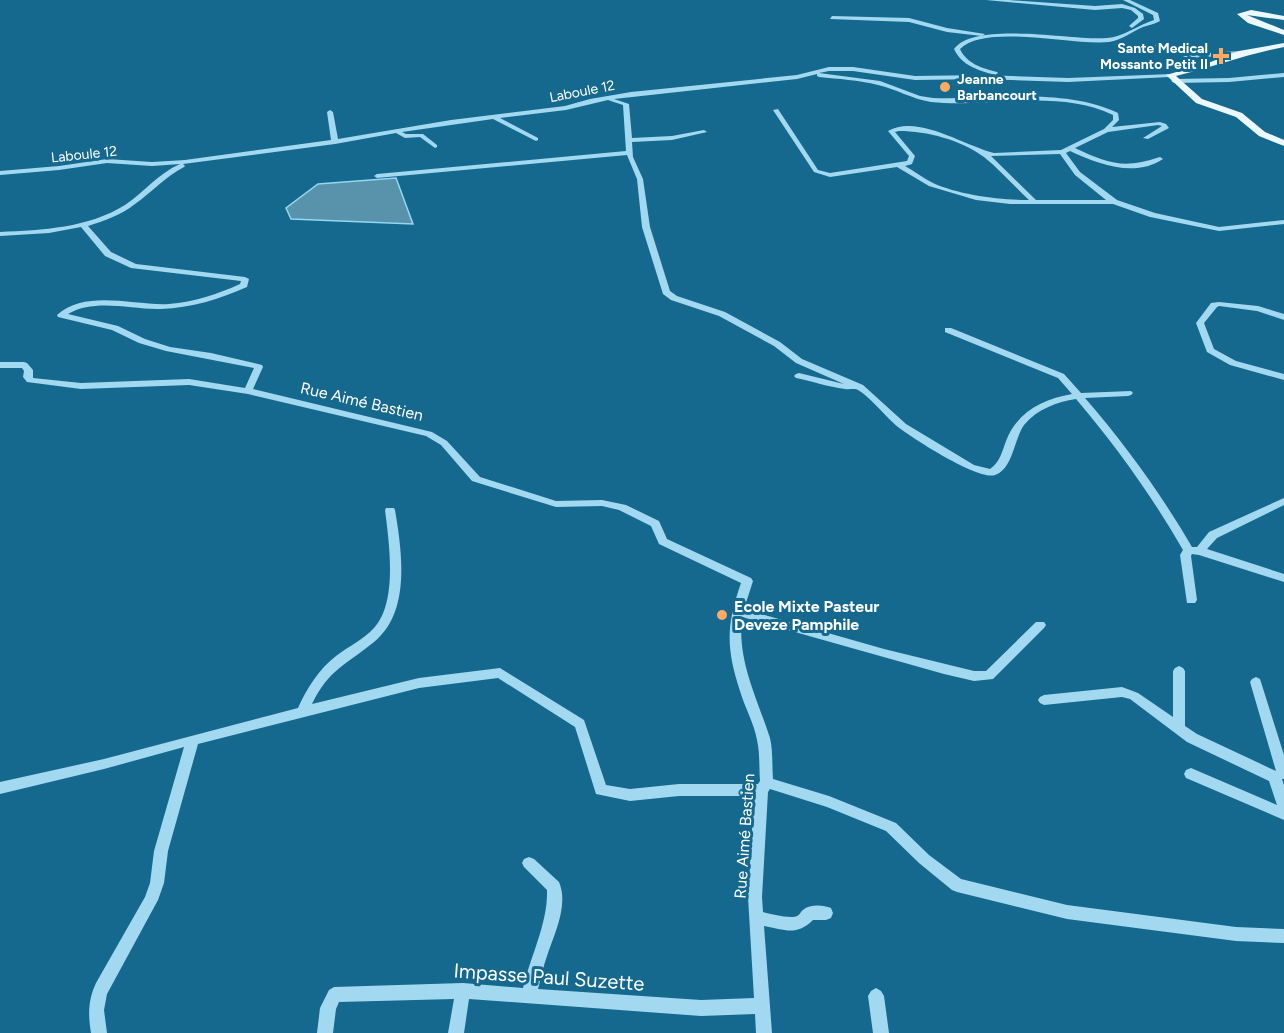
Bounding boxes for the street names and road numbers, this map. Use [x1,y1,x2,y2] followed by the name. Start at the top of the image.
[548,77,616,106] street label: Laboule 12
[50,143,118,166] street label: Laboule 12
[299,378,425,425] street label: Rue Aimé Bastien
[731,773,758,899] street label: Rue Aimé Bastien
[453,958,645,996] street label: Impasse Paul Suzette

